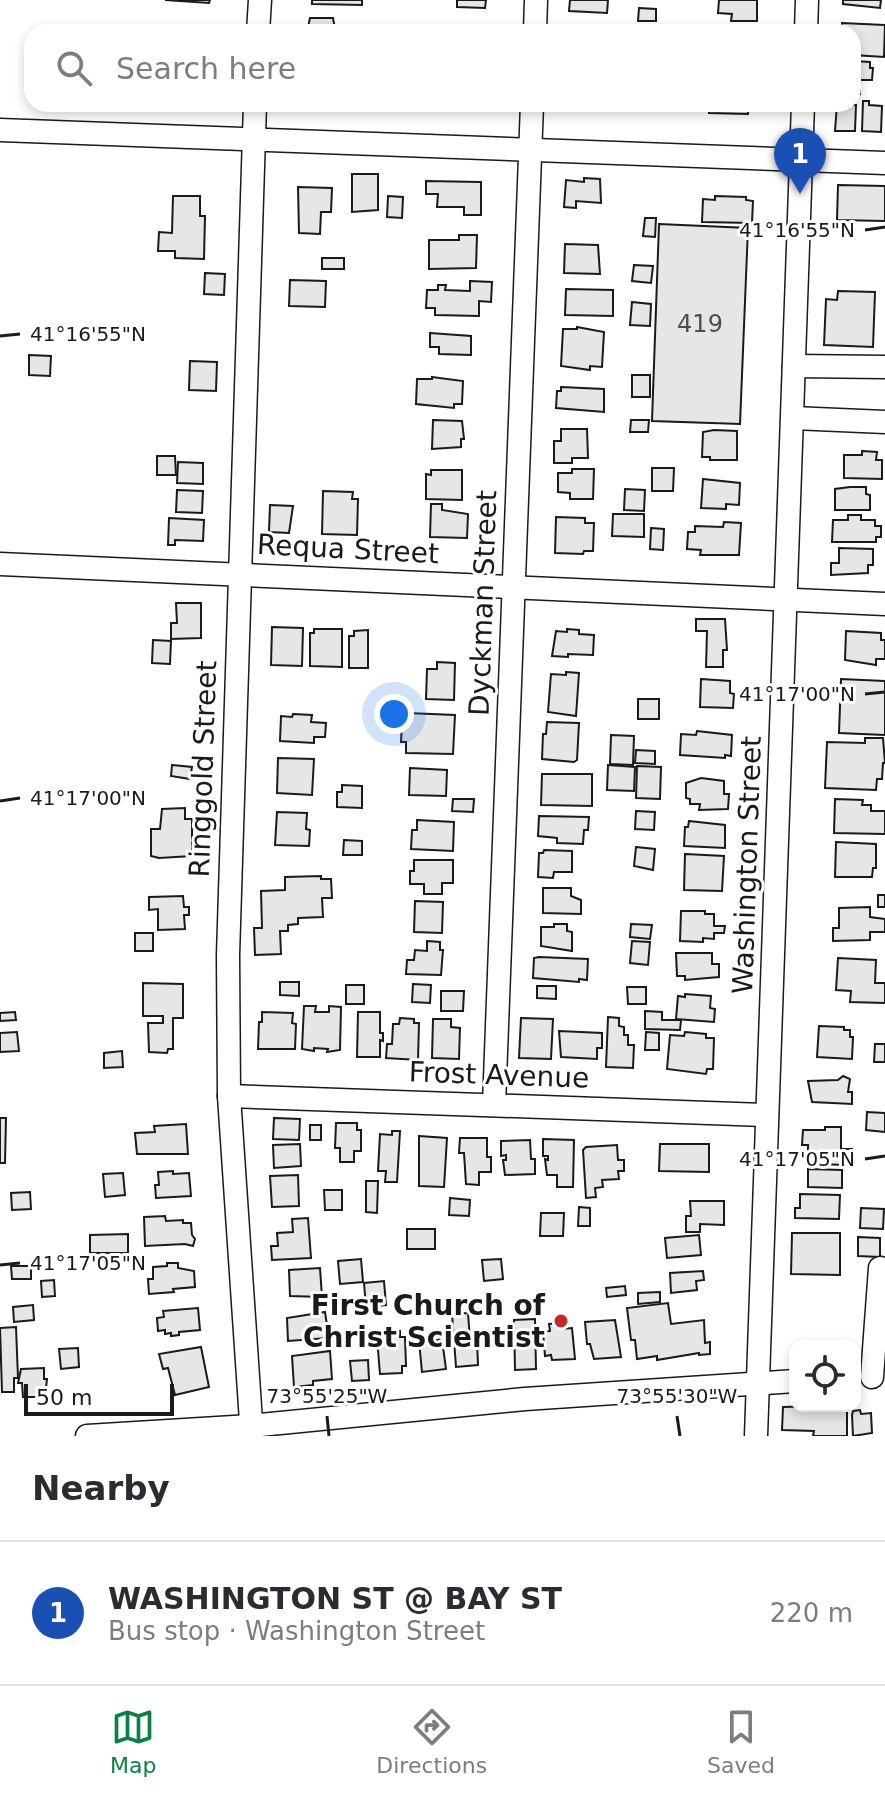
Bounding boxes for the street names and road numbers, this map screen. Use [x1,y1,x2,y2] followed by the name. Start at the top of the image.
[463,490,503,716] street label: Dyckman Street
[256,528,440,570] street label: Requa Street
[183,660,223,878] street label: Ringgold Street
[726,735,768,995] street label: Washington Street
[408,1055,590,1095] street label: Frost Avenue

